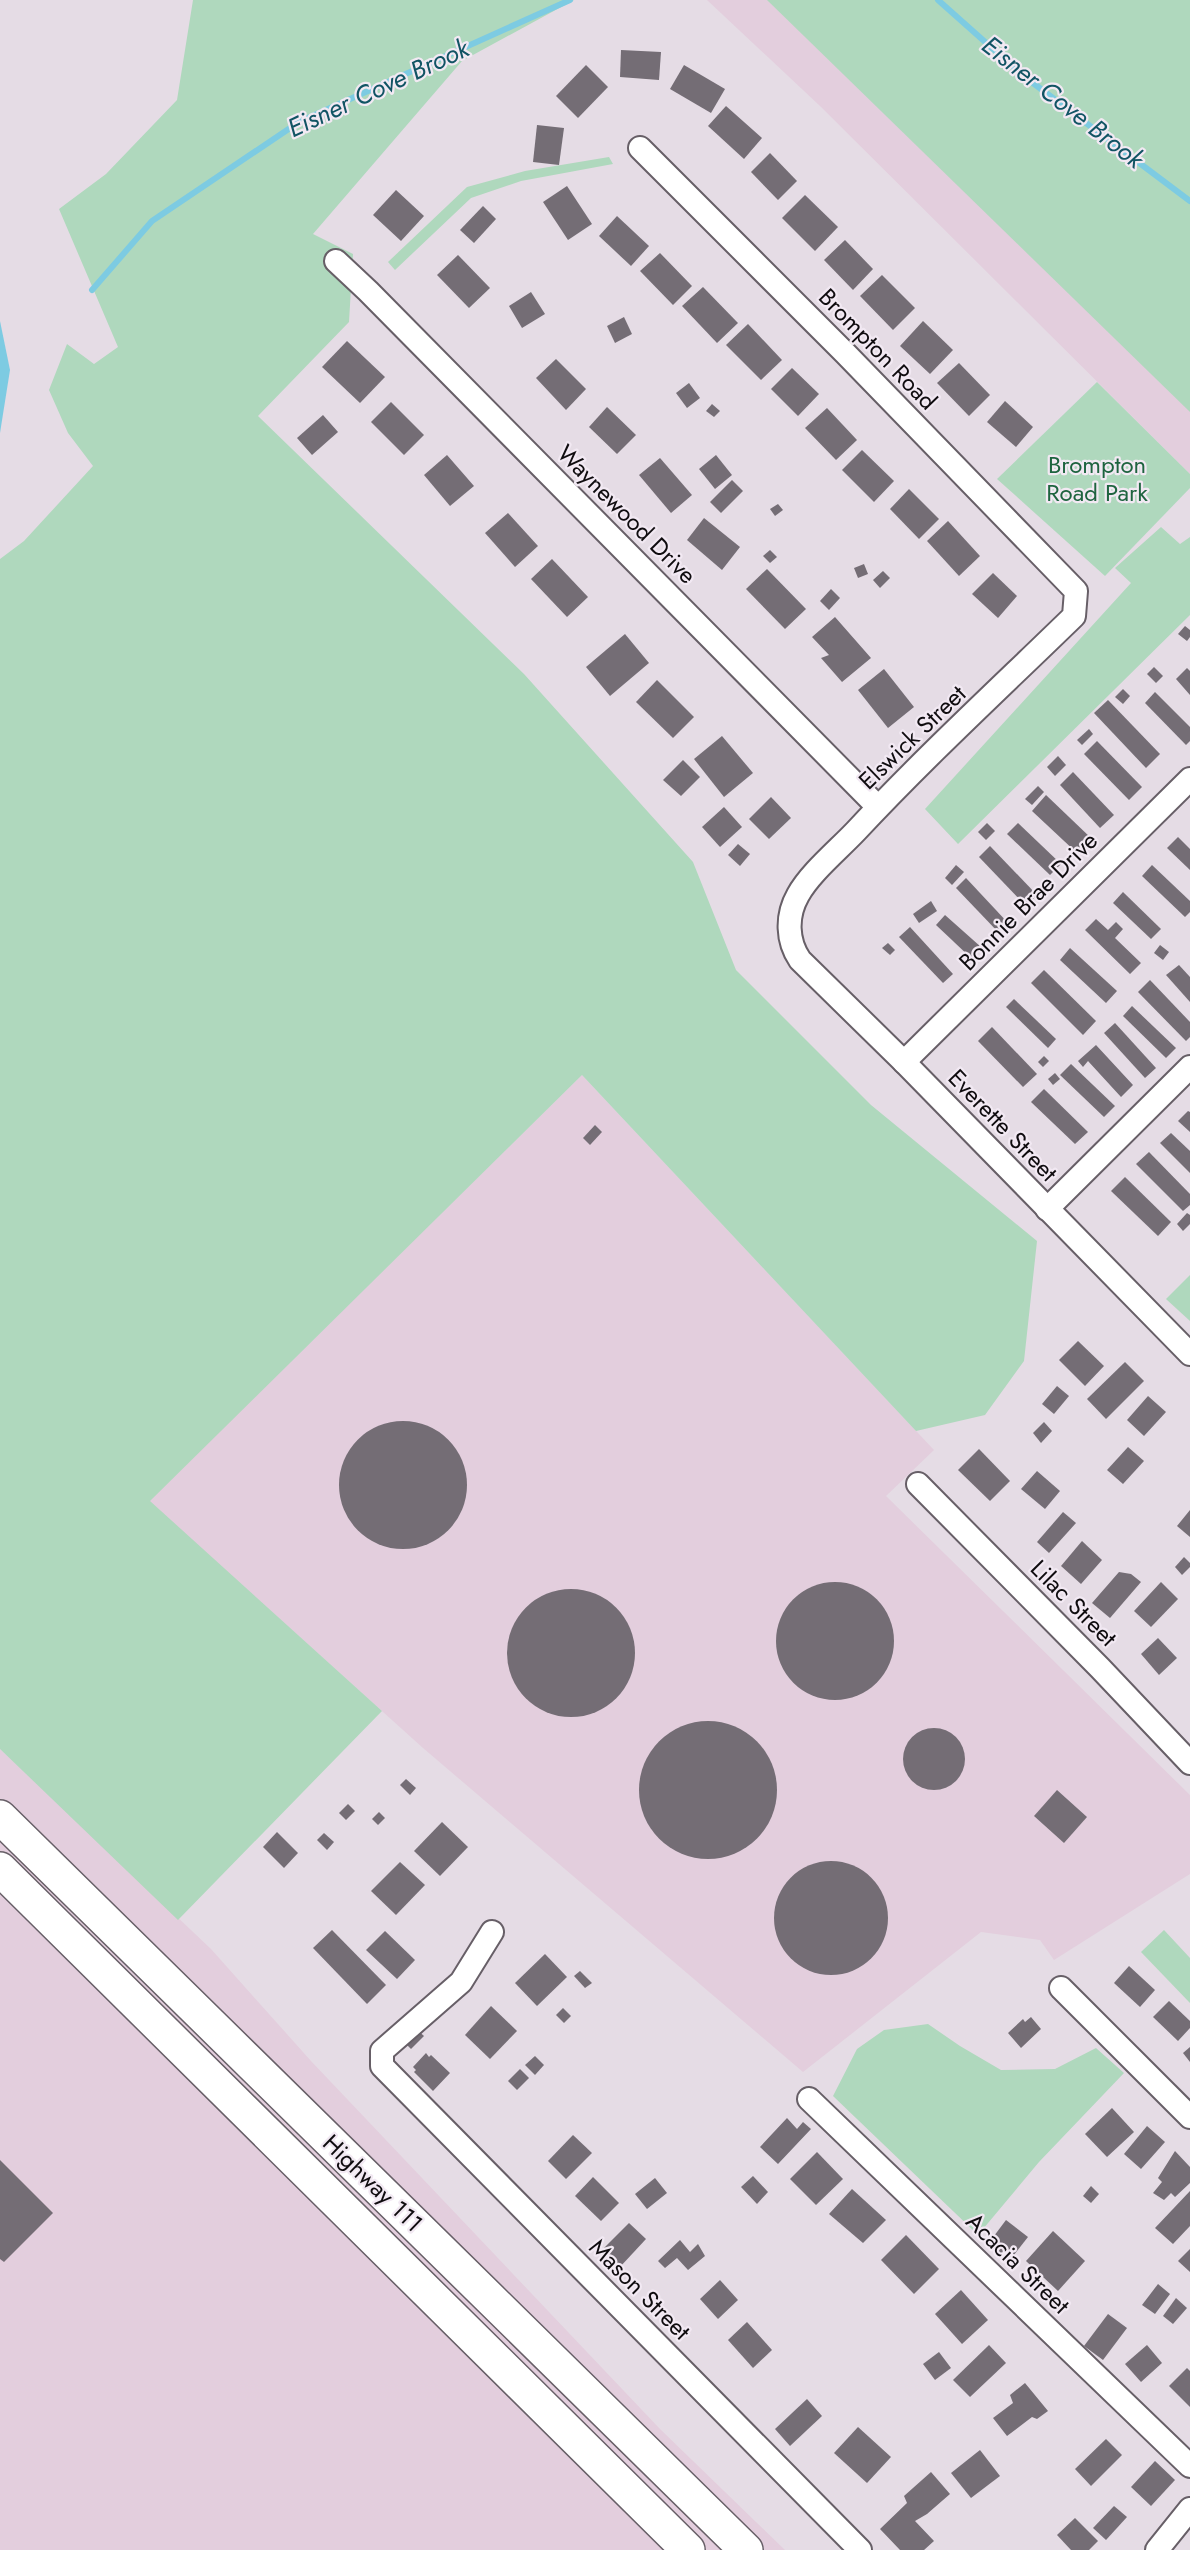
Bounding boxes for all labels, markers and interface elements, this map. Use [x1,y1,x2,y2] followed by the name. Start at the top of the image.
[974,27,1154,179] water label: Eisner Cove Brook
[281,28,477,147] water label: Eisner Cove Brook
[811,280,945,418] street label: Brompton Road
[549,436,705,592] street label: Waynewood Drive
[1046,447,1148,510] park label: Brompton Road Park
[850,677,974,797] street label: Elswick Street
[951,824,1105,978] street label: Bonnie Brae Drive
[940,1061,1066,1189] street label: Everette Street
[1023,1552,1125,1654] street label: Lilac Street
[315,2126,431,2240] street label: Highway 111
[958,2204,1078,2322] street label: Acacia Street
[581,2230,699,2348] street label: Mason Street

